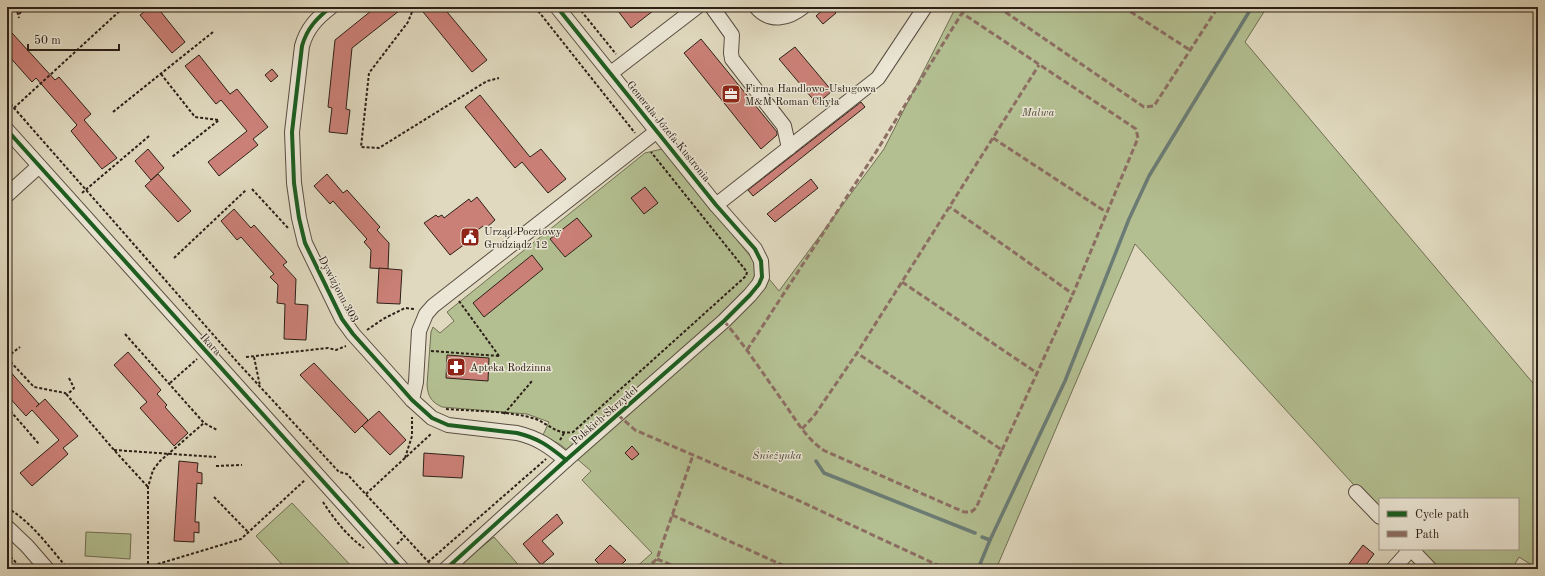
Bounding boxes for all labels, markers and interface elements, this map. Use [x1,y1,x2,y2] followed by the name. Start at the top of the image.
[28,26,119,52] scale bar
[34,34,61,47] text: 50 m
[624,80,712,185] street label: Generała Józefa Kustronia
[720,83,742,105] office icon: Firma Handlowo-Usługowa M&M Roman Chyła
[745,84,876,108] place label: Firma Handlowo-Usługowa M&M Roman Chyła
[1021,108,1054,119] park label: Malwa
[459,226,481,248] public building icon: Urząd Pocztowy Grudziądz 12
[484,227,562,251] place label: Urząd Pocztowy Grudziądz 12
[316,255,360,325] street label: Dywizjonu 303
[197,332,223,359] street label: Ikara
[445,356,467,378] pharmacy icon: Apteka Rodzinna
[470,363,552,374] place label: Apteka Rodzinna
[570,385,640,448] street label: Polskich Skrzydeł
[752,448,802,462] park label: Śnieżynka
[1379,498,1519,550] legend
[1415,509,1470,521] text: Cycle path
[1415,529,1440,541] text: Path

